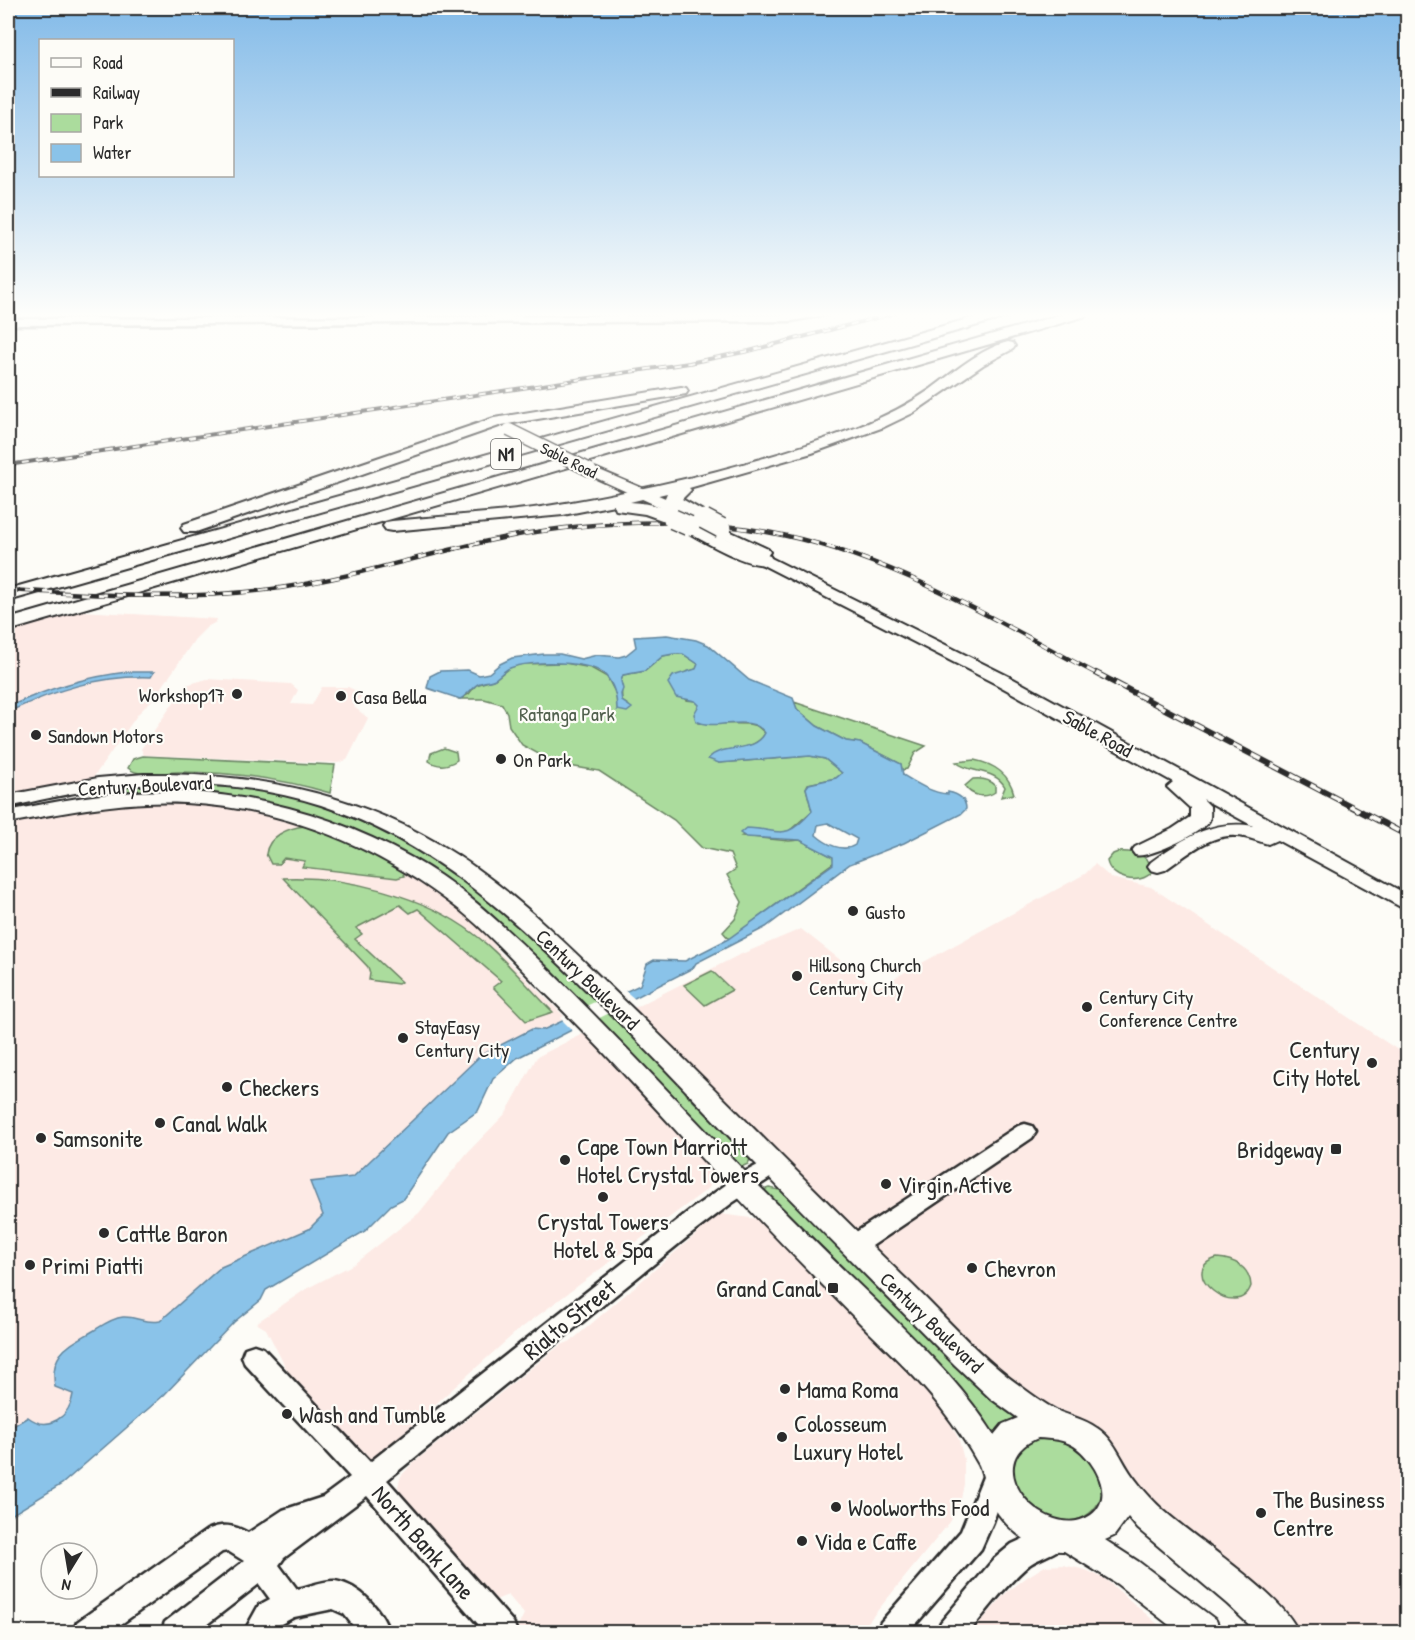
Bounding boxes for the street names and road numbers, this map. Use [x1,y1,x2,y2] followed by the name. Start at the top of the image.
[537,437,601,483] street label: Sable Road
[491,439,521,469] road number: N1
[1058,703,1138,763] street label: Sable Road
[77,768,213,802] street label: Century Boulevard
[530,923,646,1036] street label: Century Boulevard
[874,1266,990,1379] street label: Century Boulevard
[516,1271,623,1366] street label: Rialto Street
[365,1478,483,1606] street label: North Bank Lane

